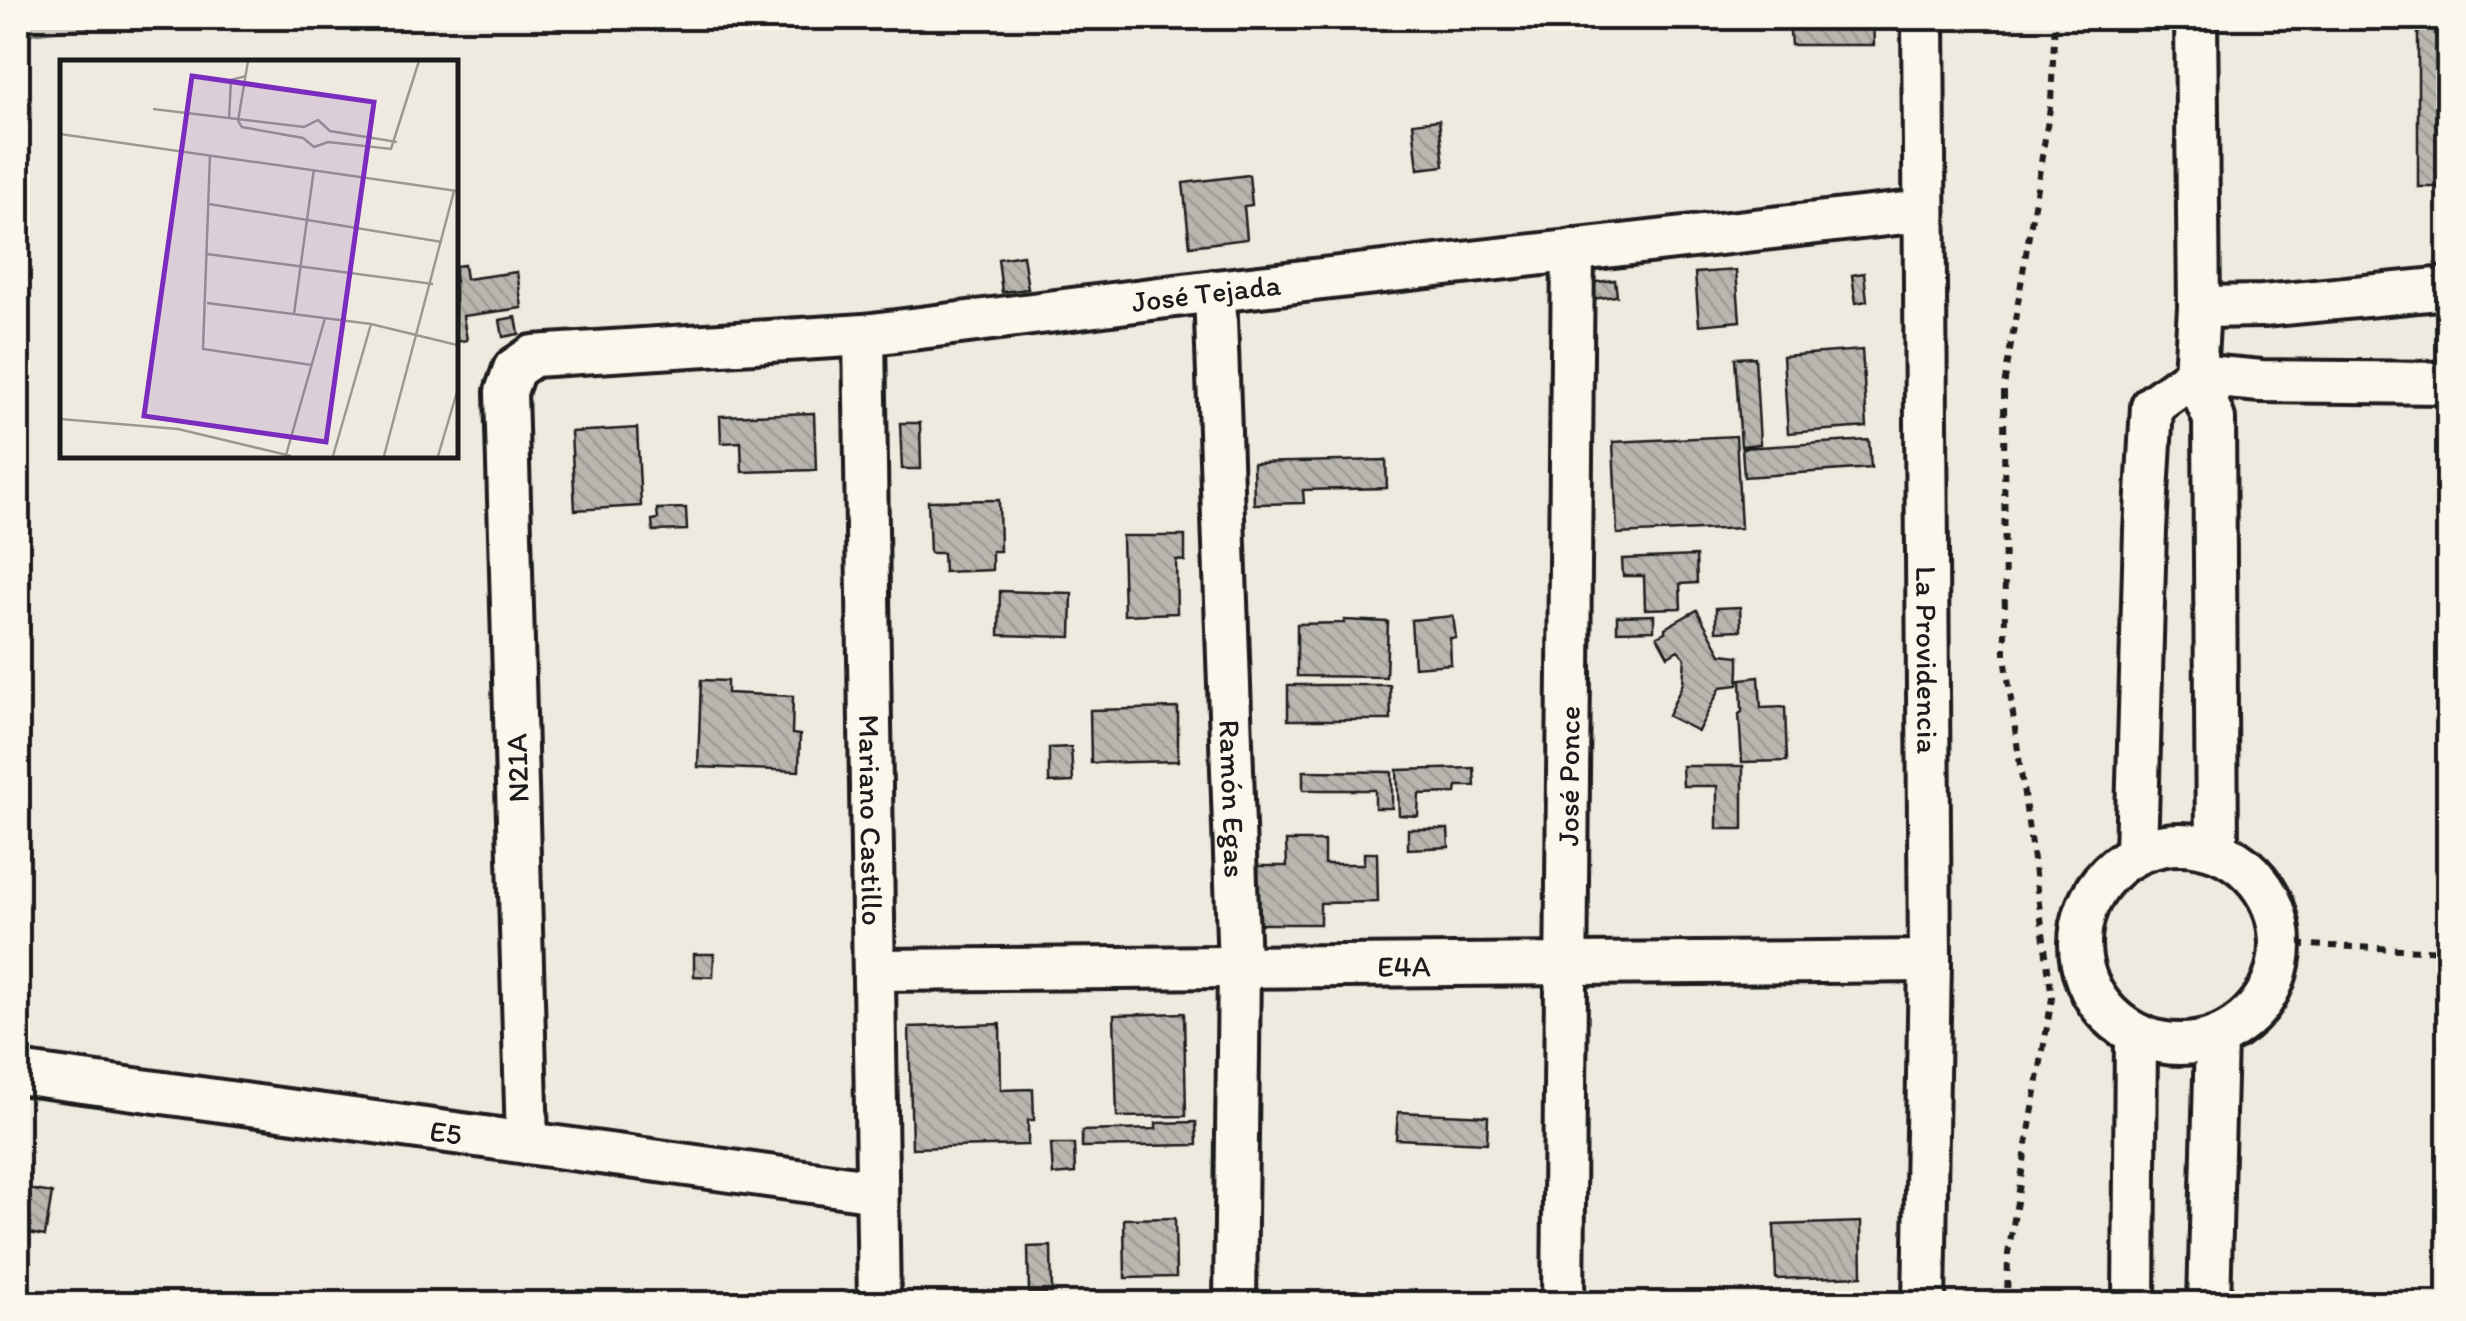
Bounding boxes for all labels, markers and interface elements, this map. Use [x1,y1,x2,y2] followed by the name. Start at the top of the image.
[60,60,458,458] inset map
[1129,265,1283,320] street label: José Tejada
[1909,566,1947,754] street label: La Providencia
[1549,705,1587,847] street label: José Ponce
[851,714,892,926] street label: Mariano Castillo
[1212,719,1254,878] street label: Ramón Egas
[497,733,537,803] street label: N21A
[1377,947,1431,984] street label: E4A
[427,1111,465,1152] street label: E5

